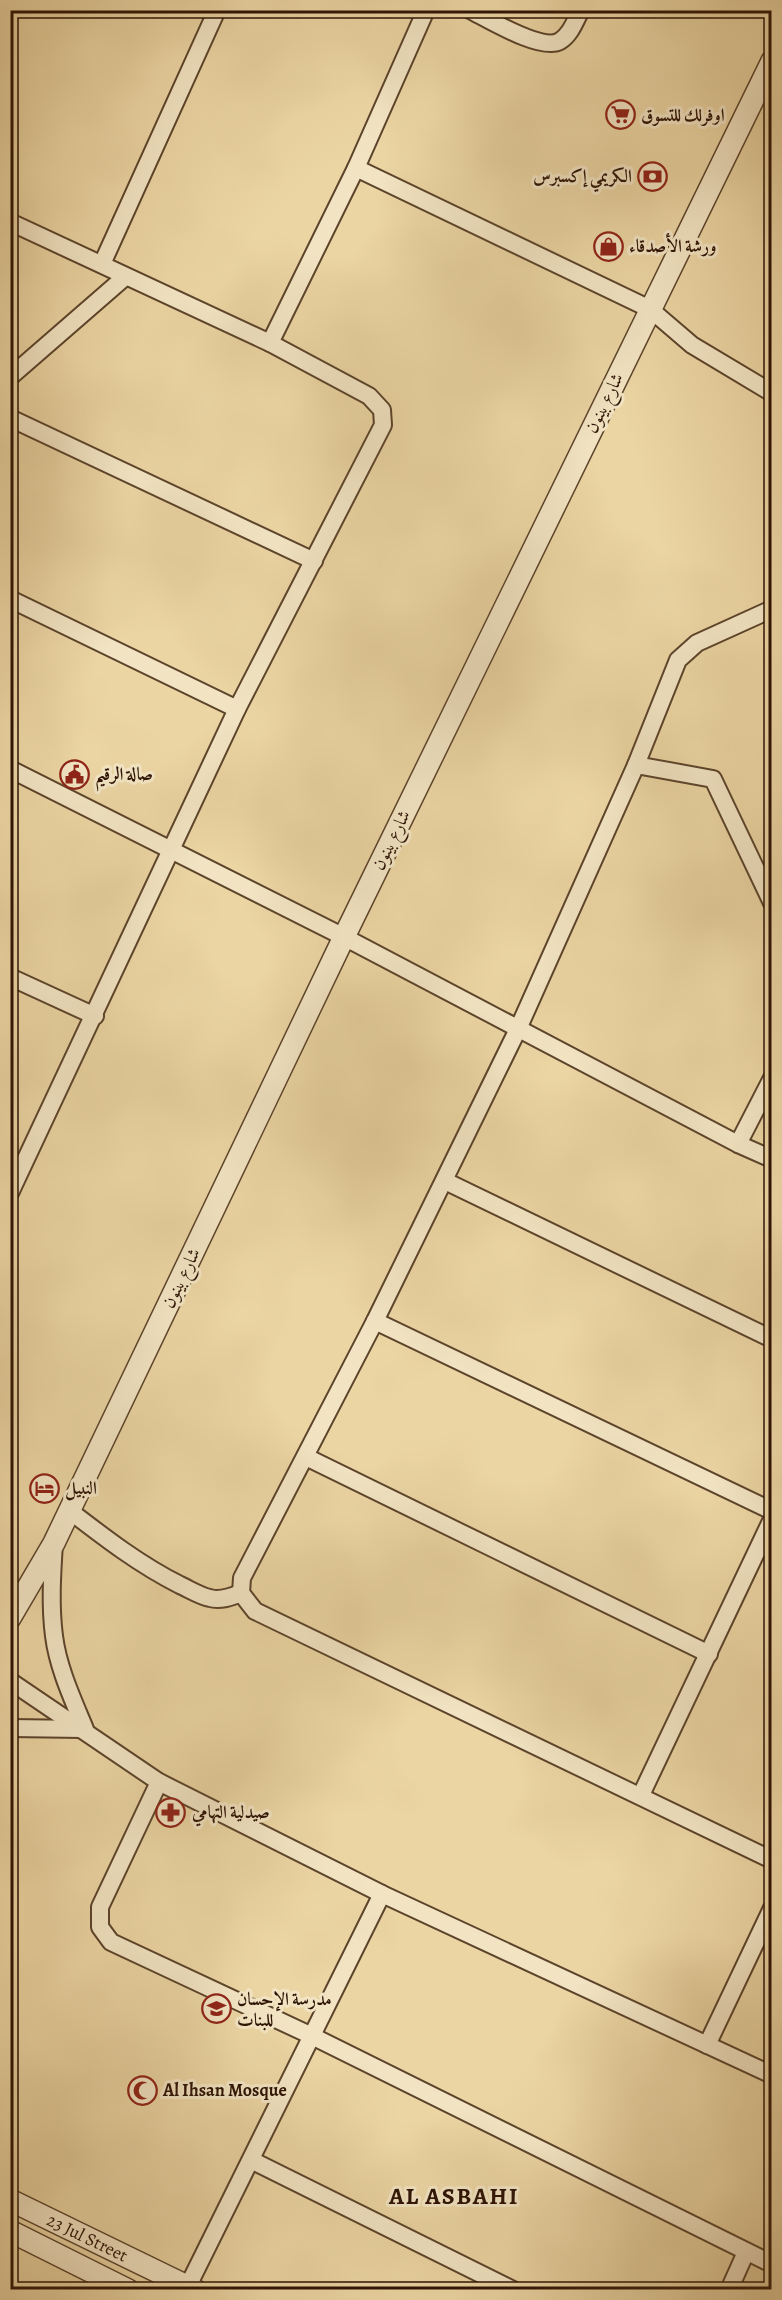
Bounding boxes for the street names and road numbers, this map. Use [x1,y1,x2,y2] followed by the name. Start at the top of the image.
[579,369,632,438] street label: شارع بينون
[366,806,419,875] street label: شارع بينون
[156,1244,209,1313] street label: شارع بينون
[43,2208,132,2267] street label: 23 Jul Street

